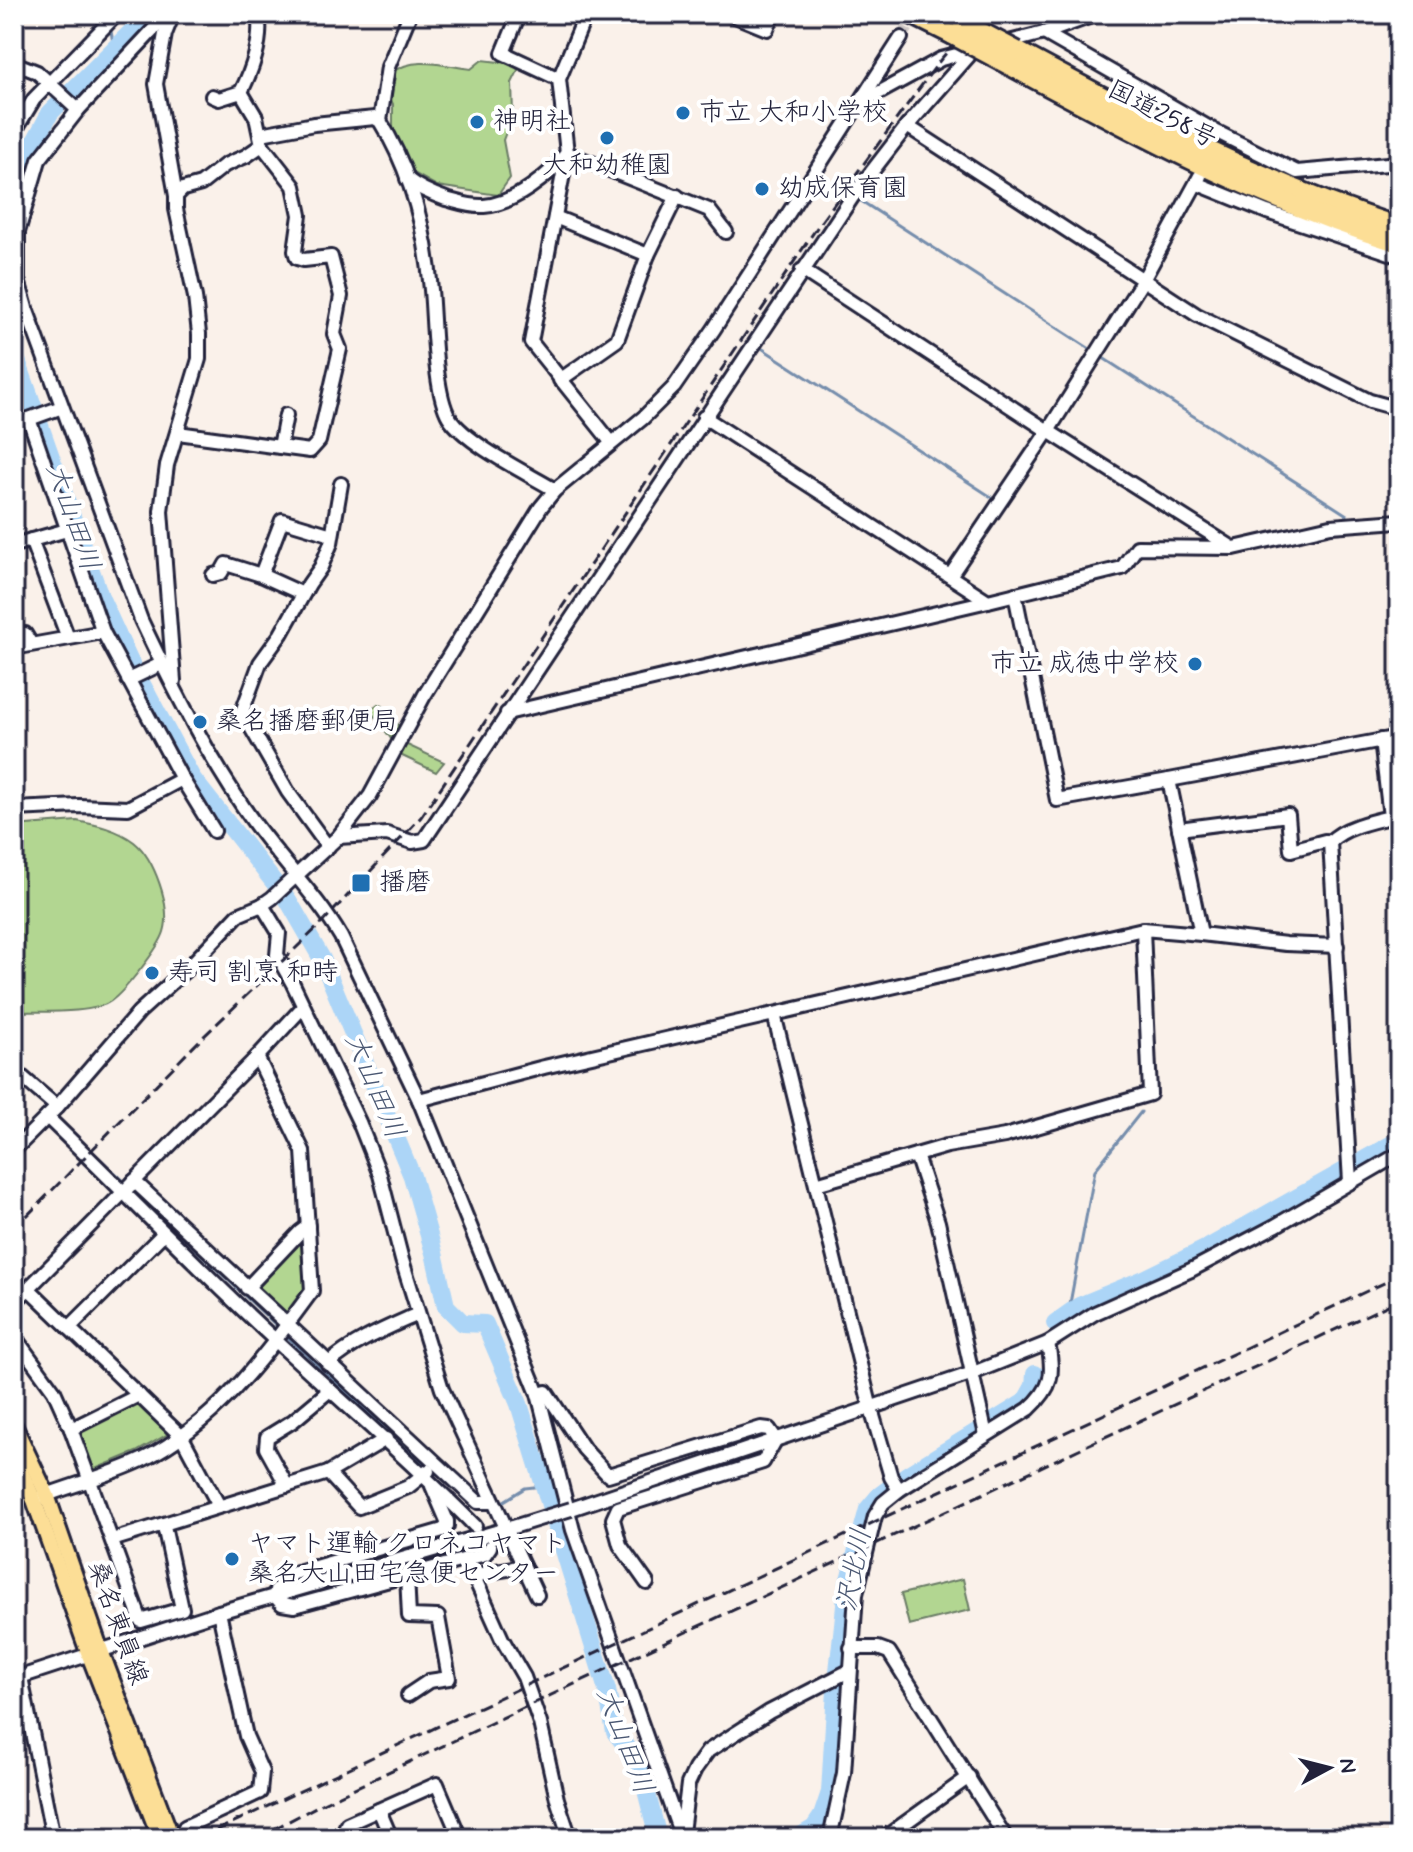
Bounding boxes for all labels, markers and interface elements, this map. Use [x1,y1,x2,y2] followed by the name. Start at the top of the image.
[1101,73,1223,157] street label: 国道258号
[699,96,888,130] place label: 市立 大和小学校
[674,104,692,122] marker: 市立 大和小学校
[493,105,571,139] place label: 神明社
[468,113,486,131] marker: 神明社
[598,129,616,147] marker: 大和幼稚園
[542,149,672,183] place label: 大和幼稚園
[778,172,908,206] place label: 幼成保育園
[753,180,771,198] marker: 幼成保育園
[36,458,108,576] water label: 大山田川
[990,647,1179,681] place label: 市立 成徳中学校
[1186,655,1204,673] marker: 市立 成徳中学校
[216,705,398,739] place label: 桑名播磨郵便局
[191,713,209,731] marker: 桑名播磨郵便局
[379,866,431,900] place label: 播磨
[350,872,372,894] marker: 播磨
[168,956,338,990] place label: 寿司 割烹 和時
[143,964,161,982] marker: 寿司 割烹 和時
[335,1027,413,1145] water label: 大山田川
[829,1525,881,1615] water label: 沢北川
[248,1527,567,1591] place label: ヤマト運輸 クロネコヤマト 桑名大山田宅急便センター
[223,1550,241,1568] marker: ヤマト運輸 クロネコヤマト 桑名大山田宅急便センター
[79,1556,155,1690] street label: 桑名東員線
[587,1682,661,1800] water label: 大山田川
[1289,1728,1369,1808] north arrow
[1332,1757,1362,1775] text: N

